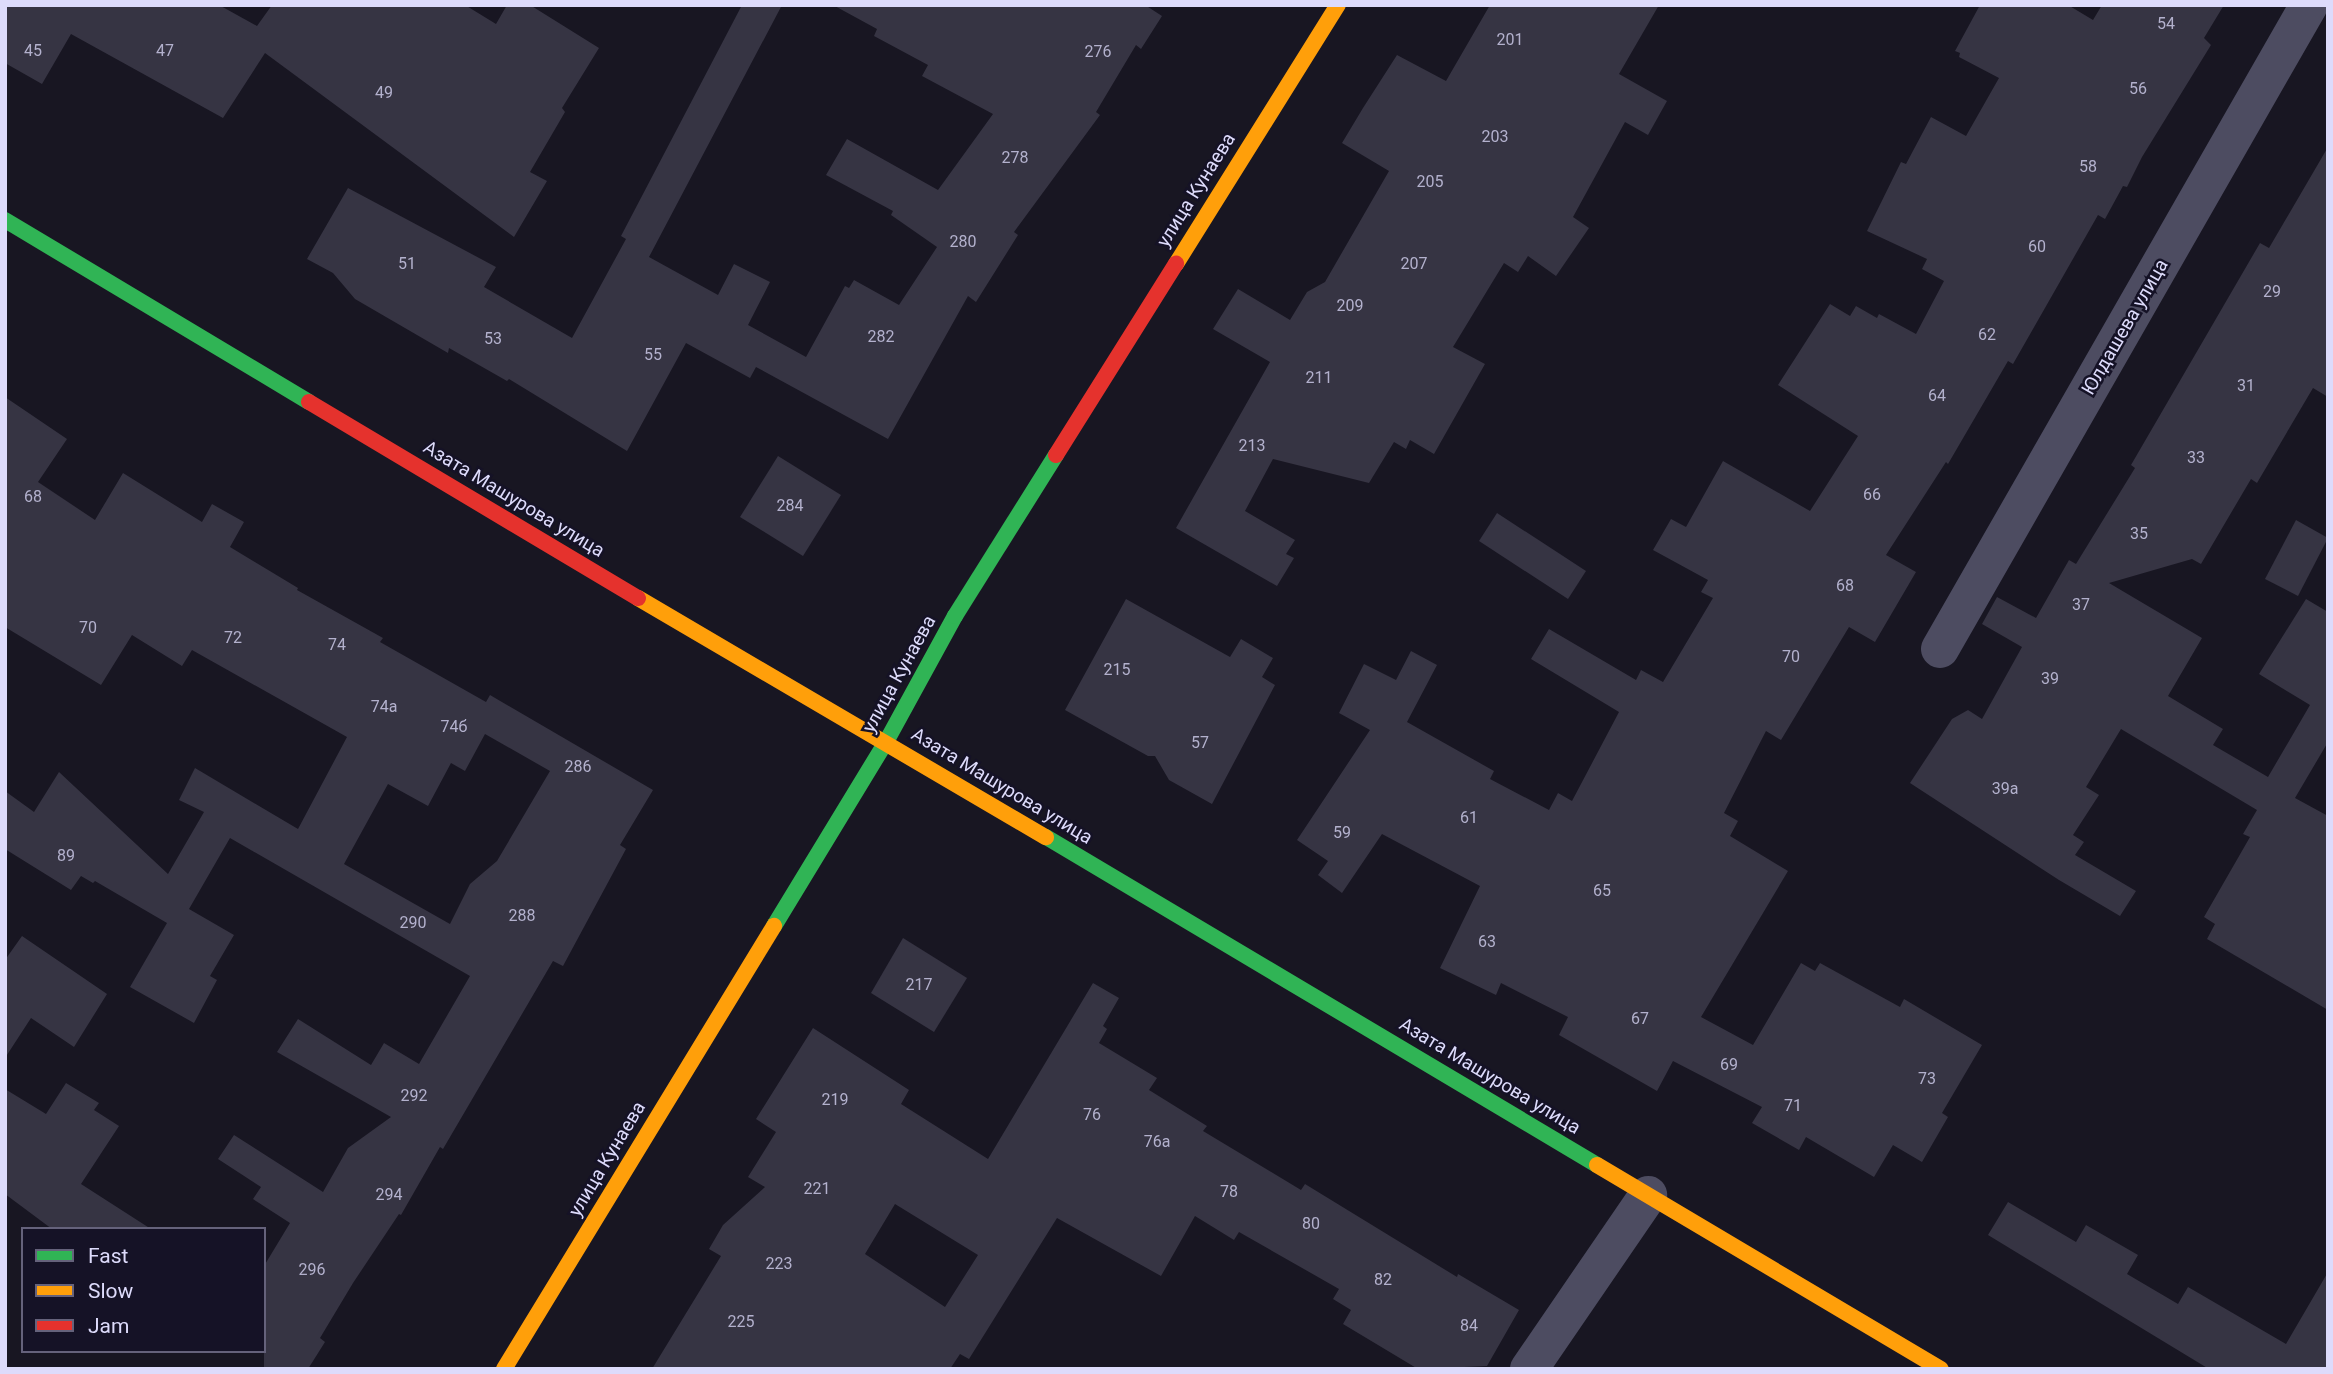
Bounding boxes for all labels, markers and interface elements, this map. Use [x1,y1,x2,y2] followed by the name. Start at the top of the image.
[2157,14,2175,34] house number: 54
[1497,30,1523,50] house number: 201
[24,41,42,61] house number: 45
[156,41,174,61] house number: 47
[1085,42,1111,62] house number: 276
[2129,79,2147,99] house number: 56
[375,83,393,103] house number: 49
[1482,127,1508,147] house number: 203
[1152,129,1240,251] street label: улица Кунаева
[1002,148,1028,168] house number: 278
[2079,157,2097,177] house number: 58
[1417,172,1443,192] house number: 205
[950,232,976,252] house number: 280
[2028,237,2046,257] house number: 60
[398,254,416,274] house number: 51
[1401,254,1427,274] house number: 207
[2077,255,2173,399] street label: Юлдашева улица
[2263,282,2281,302] house number: 29
[1337,296,1363,316] house number: 209
[1978,325,1996,345] house number: 62
[868,327,894,347] house number: 282
[484,329,502,349] house number: 53
[644,345,662,365] house number: 55
[1306,368,1332,388] house number: 211
[2237,376,2255,396] house number: 31
[1928,386,1946,406] house number: 64
[419,436,609,562] street label: Азата Машурова улица
[1239,436,1265,456] house number: 213
[2187,448,2205,468] house number: 33
[1863,485,1881,505] house number: 66
[24,487,42,507] house number: 68
[777,496,803,516] house number: 284
[2130,524,2148,544] house number: 35
[1836,576,1854,596] house number: 68
[2072,595,2090,615] house number: 37
[857,612,941,736] street label: улица Кунаева
[79,618,97,638] house number: 70
[224,628,242,648] house number: 72
[328,635,346,655] house number: 74
[1782,647,1800,667] house number: 70
[1104,660,1130,680] house number: 215
[2041,669,2059,689] house number: 39
[371,697,397,717] house number: 74а
[441,717,467,737] house number: 74б
[907,723,1097,849] street label: Азата Машурова улица
[1191,733,1209,753] house number: 57
[565,757,591,777] house number: 286
[1992,779,2018,799] house number: 39а
[1460,808,1478,828] house number: 61
[1333,823,1351,843] house number: 59
[57,846,75,866] house number: 89
[1593,881,1611,901] house number: 65
[509,906,535,926] house number: 288
[400,913,426,933] house number: 290
[1478,932,1496,952] house number: 63
[906,975,932,995] house number: 217
[1631,1009,1649,1029] house number: 67
[1395,1013,1585,1139] street label: Азата Машурова улица
[1720,1055,1738,1075] house number: 69
[1918,1069,1936,1089] house number: 73
[401,1086,427,1106] house number: 292
[822,1090,848,1110] house number: 219
[1784,1096,1802,1116] house number: 71
[564,1097,650,1221] street label: улица Кунаева
[1083,1105,1101,1125] house number: 76
[1144,1132,1170,1152] house number: 76а
[804,1179,830,1199] house number: 221
[1220,1182,1238,1202] house number: 78
[376,1185,402,1205] house number: 294
[1302,1214,1320,1234] house number: 80
[21,1227,266,1353] legend
[88,1244,128,1268] text: Fast
[766,1254,792,1274] house number: 223
[299,1260,325,1280] house number: 296
[1374,1270,1392,1290] house number: 82
[88,1279,133,1303] text: Slow
[728,1312,754,1332] house number: 225
[88,1314,129,1338] text: Jam
[1460,1316,1478,1336] house number: 84

